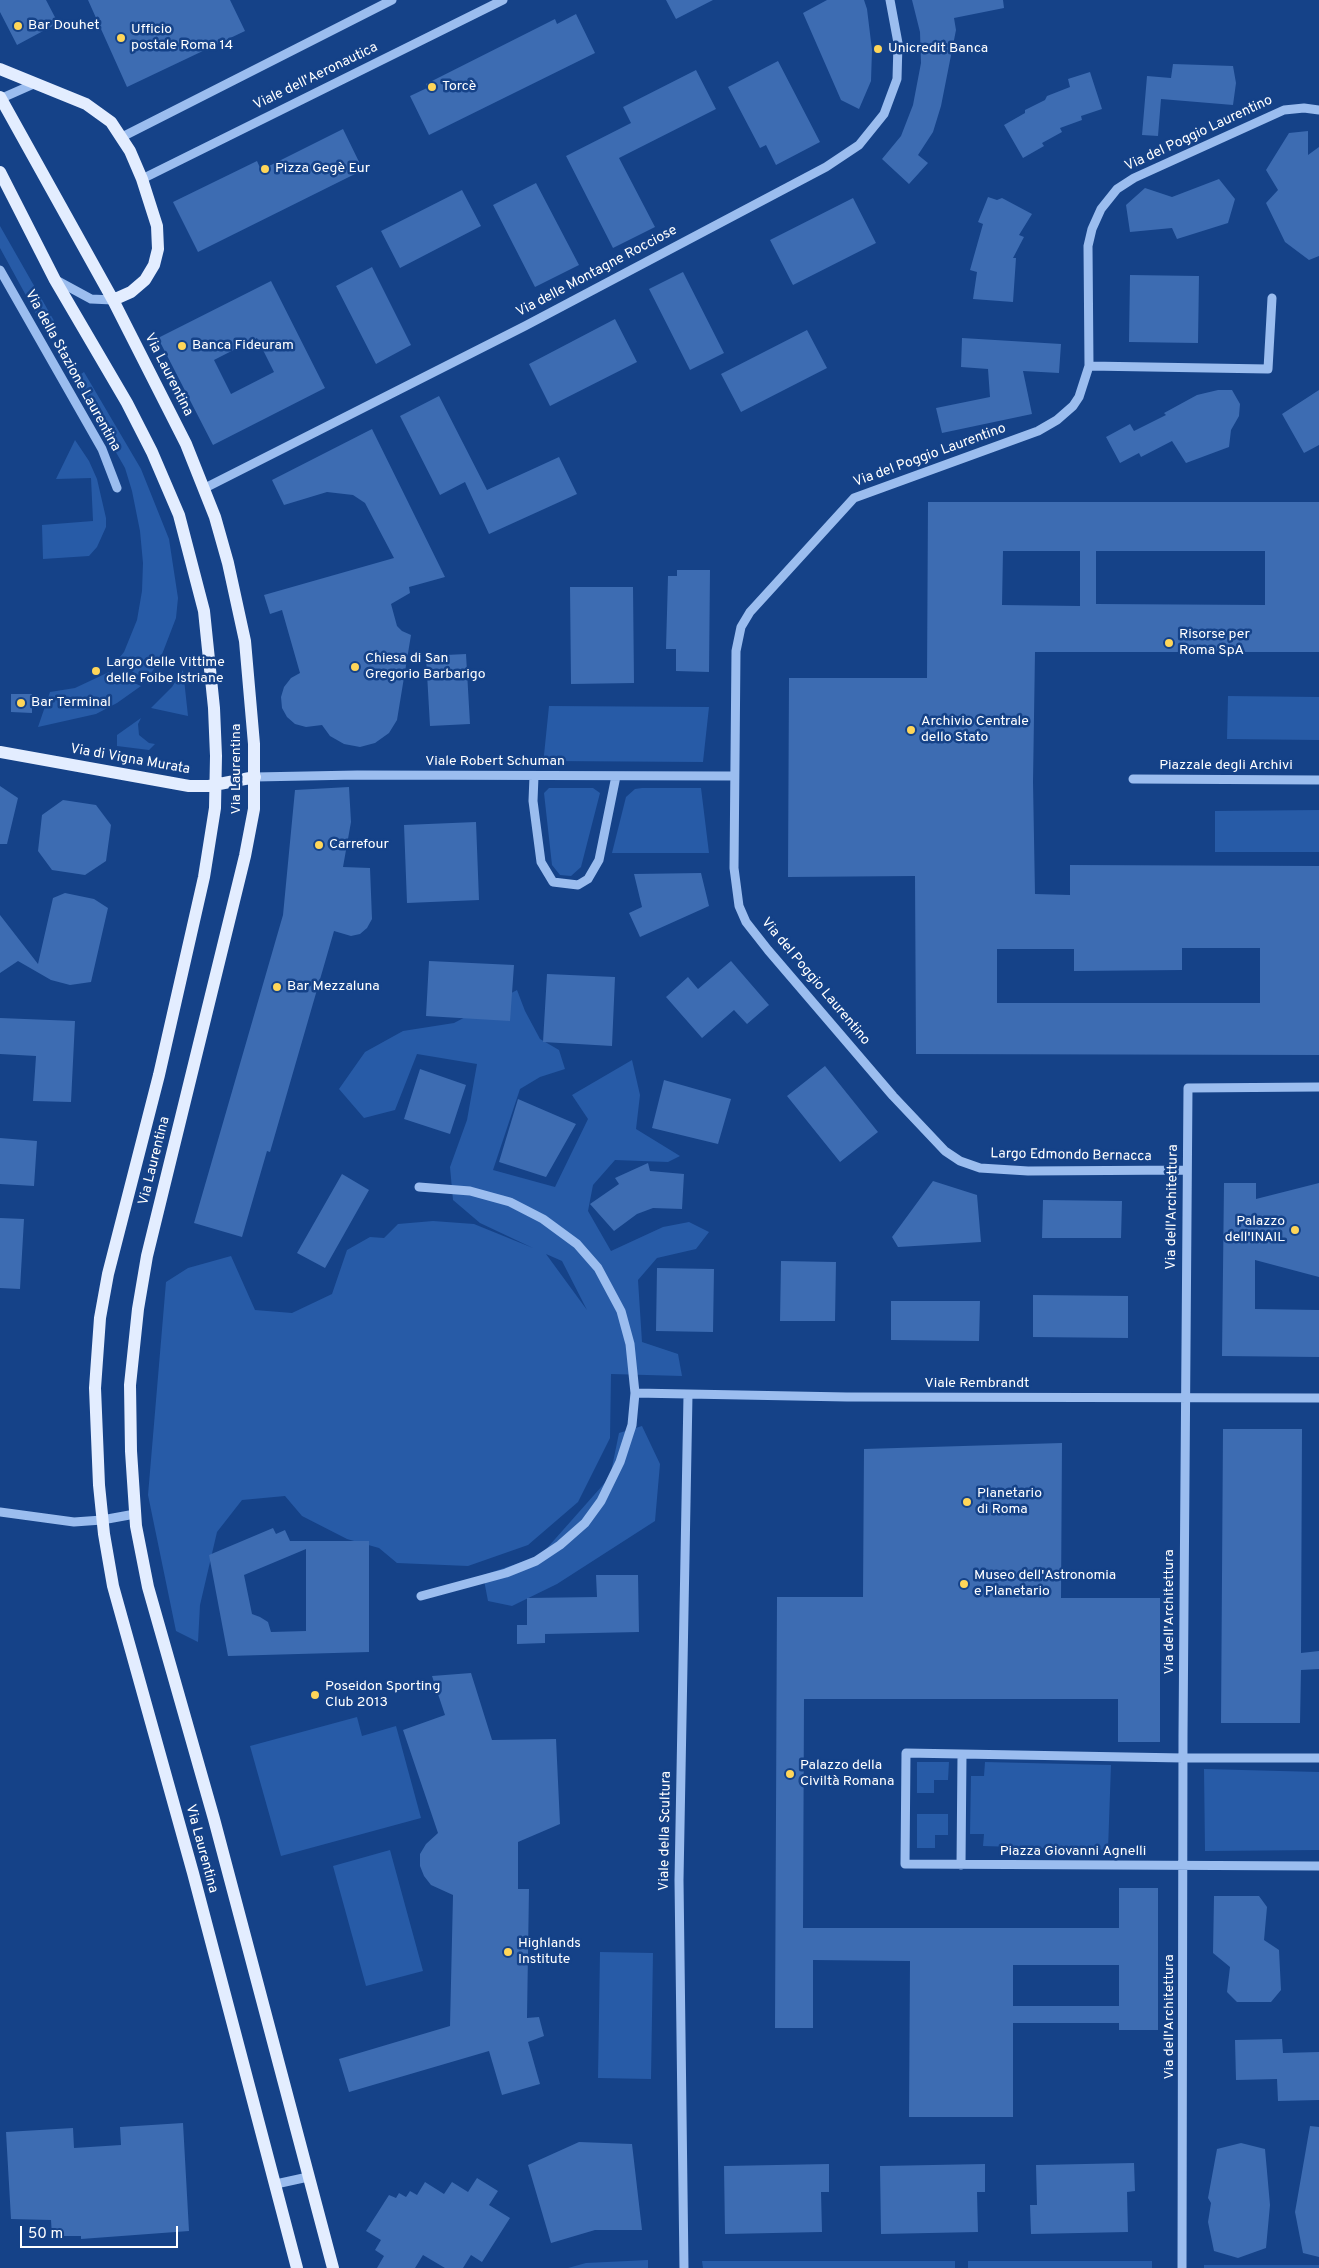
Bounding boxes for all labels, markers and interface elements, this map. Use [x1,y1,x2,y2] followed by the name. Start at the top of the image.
[28,18,99,34] place label: Bar Douhet
[12,20,24,32] marker: Bar Douhet
[131,22,233,54] place label: Ufficio postale Roma 14
[115,32,127,44] marker: Ufficio postale Roma 14
[251,40,381,114] street label: Viale dell'Aeronautica
[888,41,988,57] place label: Unicredit Banca
[872,43,884,55] marker: Unicredit Banca
[442,79,476,95] place label: Torcè
[426,81,438,93] marker: Torcè
[1122,92,1276,176] street label: Via del Poggio Laurentino
[275,161,370,177] place label: Pizza Gegè Eur
[259,163,271,175] marker: Pizza Gegè Eur
[514,222,680,322] street label: Via delle Montagne Rocciose
[20,287,124,455] street label: Via della Stazione Laurentina
[140,331,196,419] street label: Via Laurentina
[192,338,294,354] place label: Banca Fideuram
[176,340,188,352] marker: Banca Fideuram
[851,421,1009,491] street label: Via del Poggio Laurentino
[1179,627,1250,660] place label: Risorse per Roma SpA
[1163,637,1175,649] marker: Risorse per Roma SpA
[365,651,485,684] place label: Chiesa di San Gregorio Barbarigo
[106,655,225,688] place label: Largo delle Vittime delle Foibe Istriane
[349,661,361,673] marker: Chiesa di San Gregorio Barbarigo
[90,665,102,677] marker: Largo delle Vittime delle Foibe Istriane
[31,695,111,711] place label: Bar Terminal
[15,697,27,709] marker: Bar Terminal
[921,714,1029,746] place label: Archivio Centrale dello Stato
[229,724,245,814] street label: Via Laurentina
[905,724,917,736] marker: Archivio Centrale dello Stato
[69,741,191,779] street label: Via di Vigna Murata
[425,754,565,770] street label: Viale Robert Schuman
[1159,758,1293,774] street label: Piazzale degli Archivi
[329,837,389,853] place label: Carrefour
[313,839,325,851] marker: Carrefour
[757,915,873,1049] street label: Via del Poggio Laurentino
[287,979,380,995] place label: Bar Mezzaluna
[271,981,283,993] marker: Bar Mezzaluna
[136,1115,174,1207] street label: Via Laurentina
[1164,1144,1182,1270] street label: Via dell'Architettura
[990,1146,1152,1166] street label: Largo Edmondo Bernacca
[1225,1214,1285,1246] place label: Palazzo dell'INAIL
[1289,1224,1301,1236] marker: Palazzo dell'INAIL
[925,1376,1029,1392] street label: Viale Rembrandt
[977,1486,1042,1518] place label: Planetario di Roma
[961,1496,973,1508] marker: Planetario di Roma
[1162,1549,1178,1675] street label: Via dell'Architettura
[974,1568,1116,1600] place label: Museo dell'Astronomia e Planetario
[958,1578,970,1590] marker: Museo dell'Astronomia e Planetario
[325,1679,440,1711] place label: Poseidon Sporting Club 2013
[309,1689,321,1701] marker: Poseidon Sporting Club 2013
[800,1758,894,1790] place label: Palazzo della Civiltà Romana
[784,1768,796,1780] marker: Palazzo della Civiltà Romana
[657,1771,675,1891] street label: Viale della Scultura
[181,1803,221,1895] street label: Via Laurentina
[1000,1844,1146,1860] street label: Piazza Giovanni Agnelli
[518,1936,581,1968] place label: Highlands Institute
[502,1946,514,1958] marker: Highlands Institute
[1162,1954,1178,2080] street label: Via dell'Architettura
[22,2216,180,2248] scale bar
[28,2225,63,2244] text: 50 m

